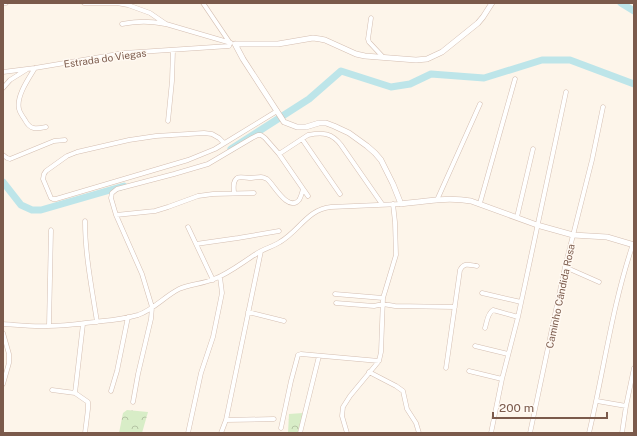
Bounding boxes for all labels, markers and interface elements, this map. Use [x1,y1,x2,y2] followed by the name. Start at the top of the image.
[63,46,147,70] street label: Estrada do Viegas
[543,243,577,349] street label: Caminho Cândida Rosa
[493,394,607,420] scale bar
[499,401,534,415] text: 200 m

